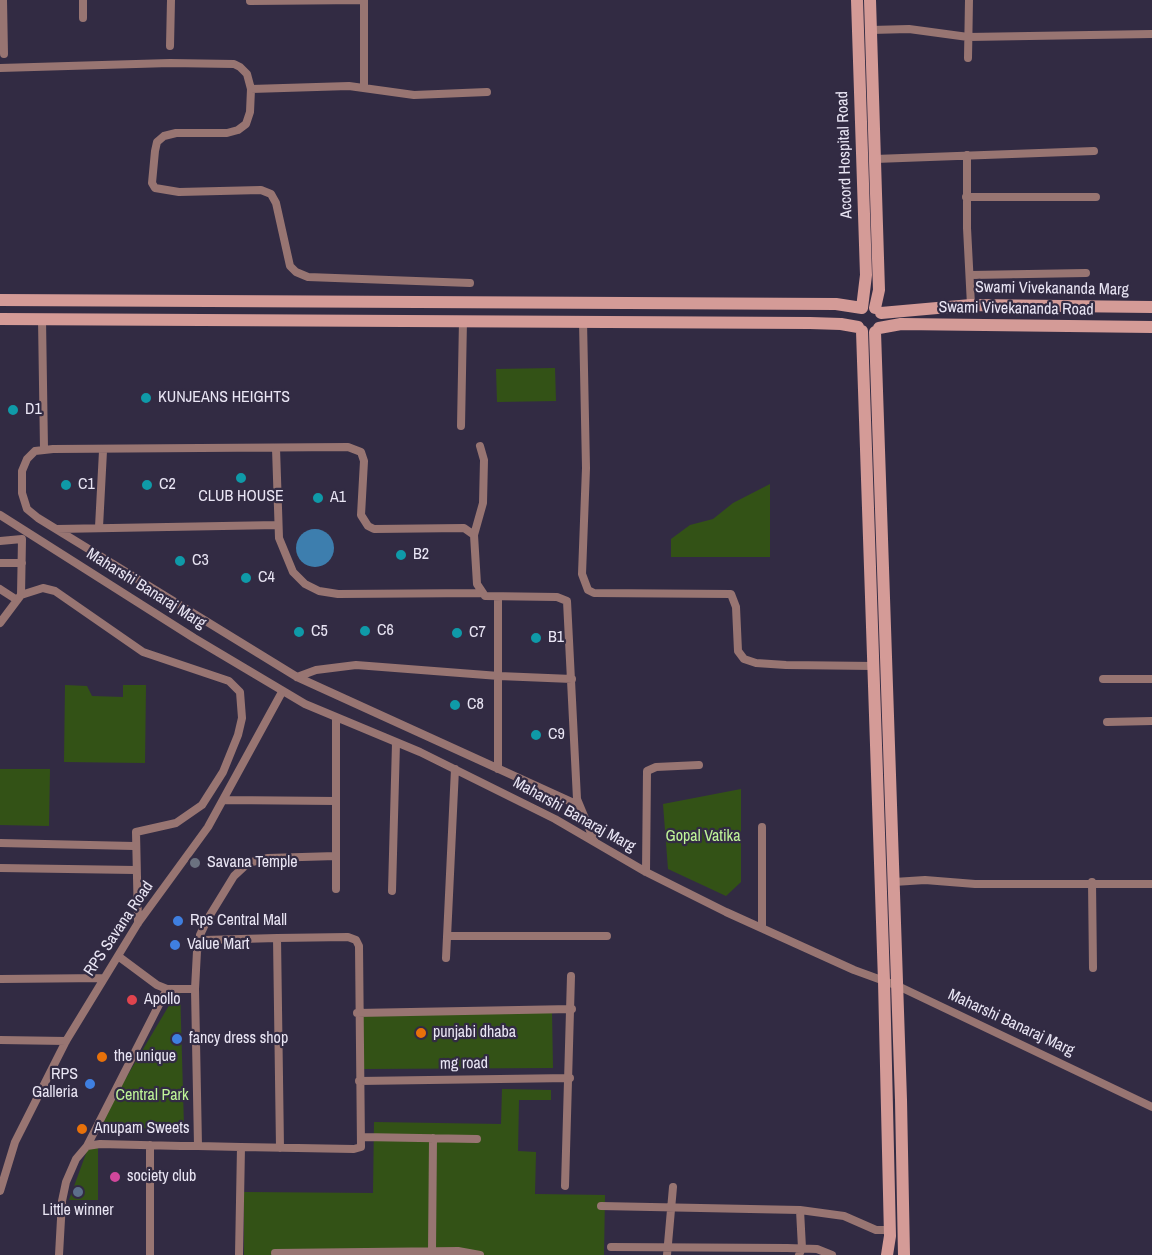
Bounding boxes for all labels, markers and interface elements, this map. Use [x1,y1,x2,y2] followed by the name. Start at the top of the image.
[833,91,857,219] street label: Accord Hospital Road
[975,278,1129,300] street label: Swami Vivekananda Marg
[938,298,1094,320] street label: Swami Vivekananda Road
[158,388,290,408] place label: KUNJEANS HEIGHTS
[139,391,153,405] marker: KUNJEANS HEIGHTS
[25,400,42,420] place label: D1
[6,403,20,417] marker: D1
[234,471,248,485] marker: CLUB HOUSE
[78,475,95,495] place label: C1
[159,475,176,495] place label: C2
[59,478,73,492] marker: C1
[140,478,154,492] marker: C2
[198,487,284,507] place label: CLUB HOUSE
[330,488,346,508] place label: A1
[311,491,325,505] marker: A1
[83,545,209,633] street label: Maharshi Banaraj Marg
[413,545,429,565] place label: B2
[394,548,408,562] marker: B2
[192,551,209,571] place label: C3
[173,554,187,568] marker: C3
[258,568,275,588] place label: C4
[239,571,253,585] marker: C4
[377,621,394,641] place label: C6
[311,622,328,642] place label: C5
[469,623,486,643] place label: C7
[358,624,372,638] marker: C6
[292,625,306,639] marker: C5
[450,626,464,640] marker: C7
[548,628,564,648] place label: B1
[529,631,543,645] marker: B1
[467,695,484,715] place label: C8
[448,698,462,712] marker: C8
[548,725,565,745] place label: C9
[529,728,543,742] marker: C9
[509,773,639,857] street label: Maharshi Banaraj Marg
[666,827,740,847] park label: Gopal Vatika
[207,853,297,873] place label: Savana Temple
[188,856,202,870] marker: Savana Temple
[80,878,158,980] street label: RPS Savana Road
[190,911,287,931] place label: Rps Central Mall
[171,914,185,928] marker: Rps Central Mall
[187,935,249,955] place label: Value Mart
[168,938,182,952] marker: Value Mart
[945,985,1077,1061] street label: Maharshi Banaraj Marg
[144,990,180,1010] place label: Apollo
[125,993,139,1007] marker: Apollo
[433,1023,516,1043] place label: punjabi dhaba
[414,1026,428,1040] marker: punjabi dhaba
[189,1029,288,1049] place label: fancy dress shop
[170,1032,184,1046] marker: fancy dress shop
[114,1047,176,1067] place label: the unique
[95,1050,109,1064] marker: the unique
[440,1054,488,1074] street label: mg road
[32,1065,78,1103] place label: RPS Galleria
[83,1077,97,1091] marker: RPS Galleria
[116,1086,188,1106] park label: Central Park
[94,1119,190,1139] place label: Anupam Sweets
[75,1122,89,1136] marker: Anupam Sweets
[127,1167,196,1187] place label: society club
[108,1170,122,1184] marker: society club
[71,1185,85,1199] marker: Little winner
[42,1201,114,1221] place label: Little winner

